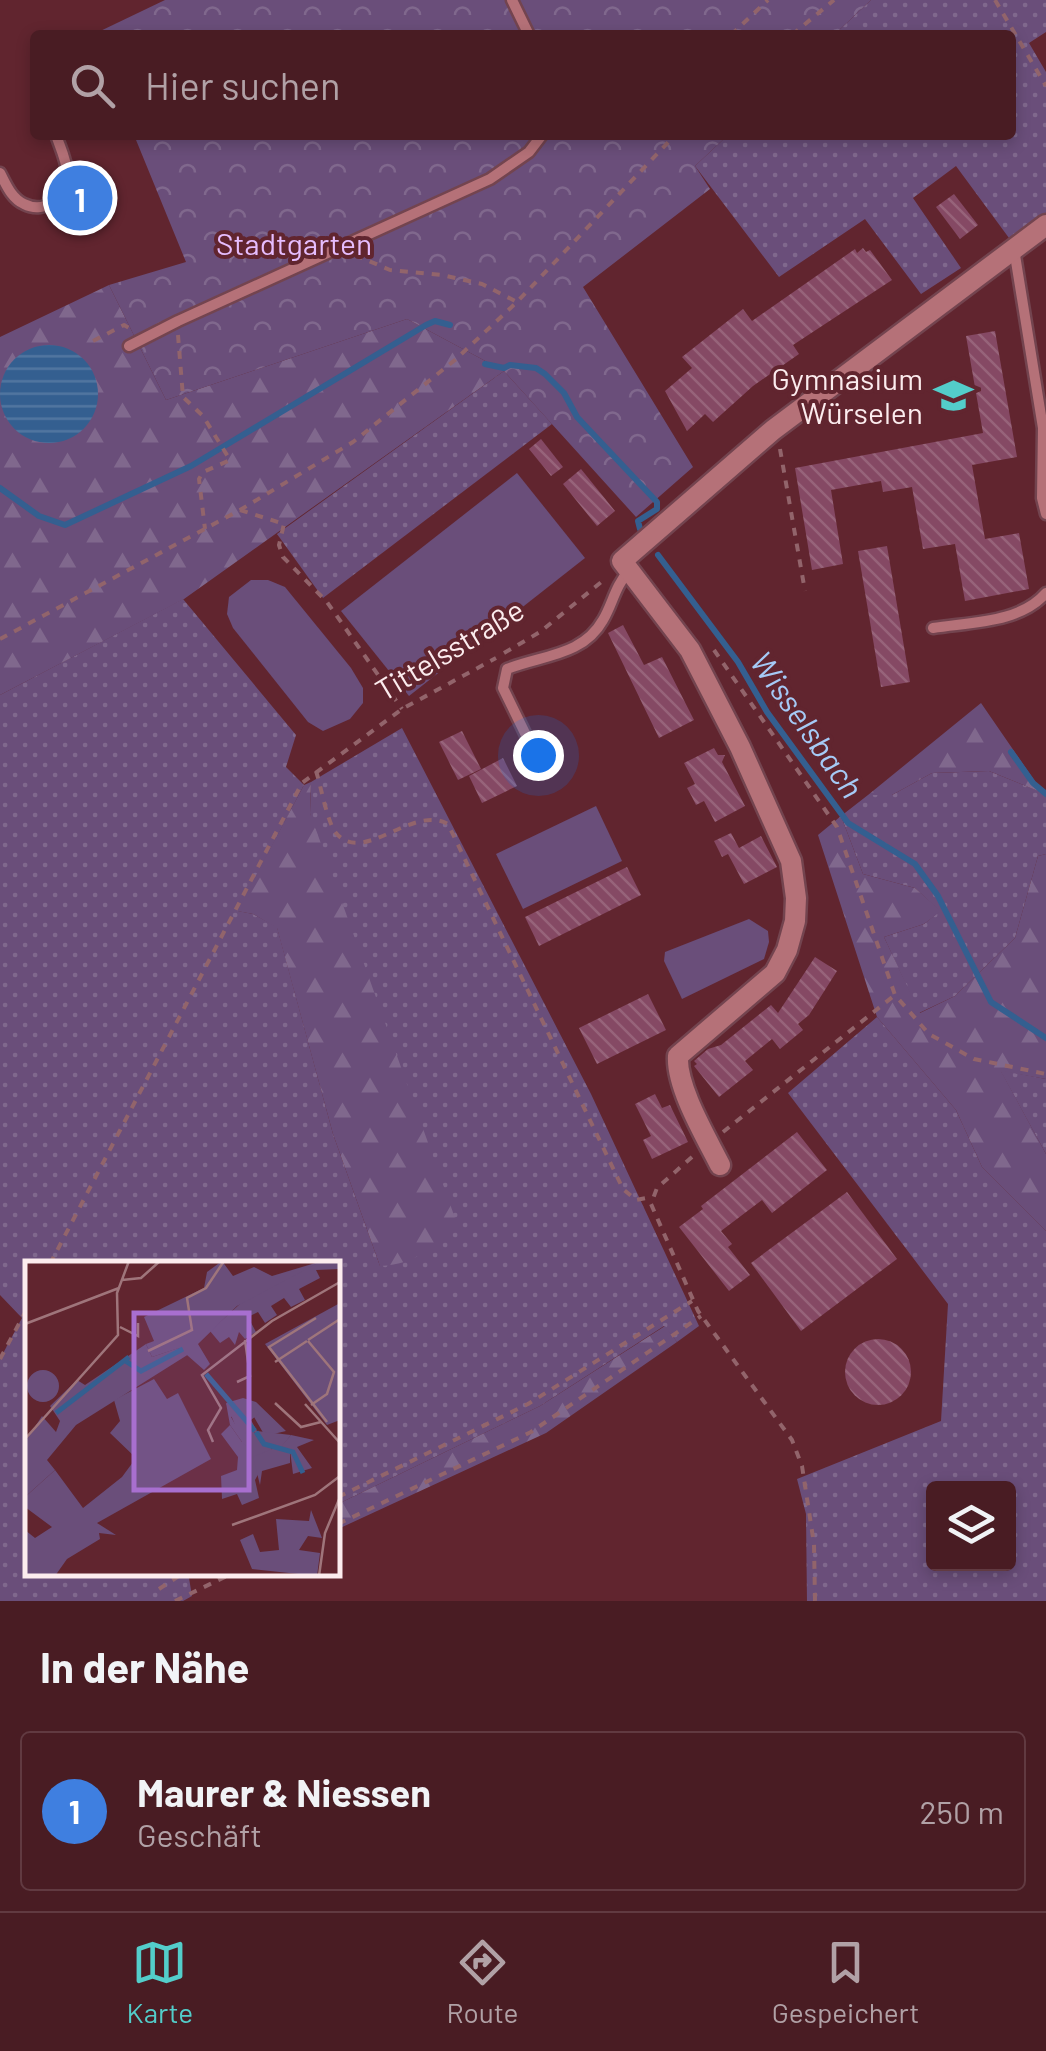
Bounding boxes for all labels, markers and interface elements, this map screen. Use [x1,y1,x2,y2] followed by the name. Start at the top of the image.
[30,30,1016,140] search box
[65,58,120,113] icon: search
[145,62,341,108] text: Hier suchen
[48,160,112,236] pin: 1
[216,225,372,261] park label: Stadtgarten
[772,360,923,430] place label: Gymnasium Würselen
[932,374,974,416] school or university icon: Gymnasium Würselen
[368,591,530,707] street label: Tittelsstraße
[744,643,872,805] water label: Wisselsbach
[513,730,564,781] your location
[25,1261,340,1576] inset map
[926,1481,1016,1571] map controls
[926,1481,1016,1571] button: layers
[40,1641,249,1691] text: In der Nähe
[137,1769,431,1815] text: Maurer & Niessen
[69,1792,80,1830] text: 1
[919,1792,1004,1830] text: 250 m
[137,1815,262,1853] text: Geschäft
[127,1935,193,2029] tab: Karte
[446,1935,518,2029] tab: Route
[772,1935,919,2029] tab: Gespeichert

